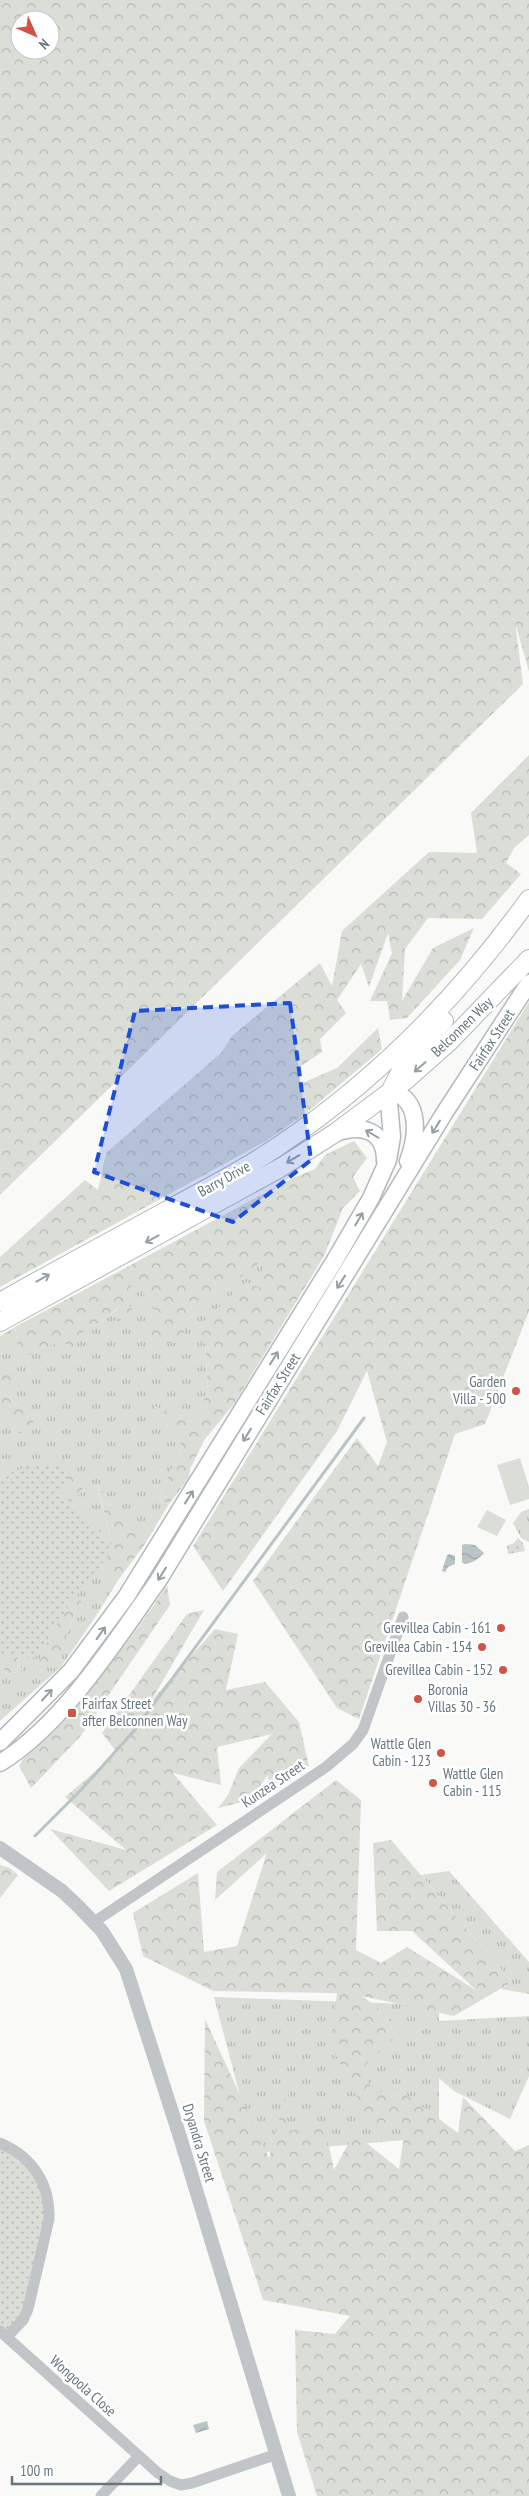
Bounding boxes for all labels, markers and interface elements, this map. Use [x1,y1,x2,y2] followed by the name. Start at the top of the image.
[10,10,60,60] north arrow
[35,35,53,53] text: N
[427,992,497,1061] street label: Belconnen Way
[465,1005,518,1074] street label: Fairfax Street
[414,1062,427,1073] one-way arrow
[431,1119,441,1133] one-way arrow
[366,1129,380,1139] one-way arrow
[287,1155,301,1165] one-way arrow
[194,1156,253,1201] street label: Barry Drive
[354,1212,364,1227] one-way arrow
[144,1234,159,1244] one-way arrow
[35,1273,50,1283] one-way arrow
[336,1274,346,1288] one-way arrow
[251,1349,304,1418] street label: Fairfax Street
[269,1351,280,1365] one-way arrow
[452,1372,506,1408] place label: Garden Villa - 500
[510,1385,522,1397] marker: Garden Villa - 500
[242,1428,252,1442] one-way arrow
[185,1490,195,1504] one-way arrow
[157,1566,167,1580] one-way arrow
[383,1618,491,1637] place label: Grevillea Cabin - 161
[495,1622,507,1634] marker: Grevillea Cabin - 161
[96,1626,106,1640] one-way arrow
[364,1637,472,1656] place label: Grevillea Cabin - 154
[476,1641,488,1653] marker: Grevillea Cabin - 154
[385,1660,493,1679] place label: Grevillea Cabin - 152
[497,1664,509,1676] marker: Grevillea Cabin - 152
[427,1680,496,1716] place label: Boronia Villas 30 - 36
[41,1689,53,1702] one-way arrow
[412,1693,424,1705] marker: Boronia Villas 30 - 36
[82,1694,188,1730] place label: Fairfax Street after Belconnen Way
[66,1707,78,1719] marker: Fairfax Street after Belconnen Way
[371,1734,431,1770] place label: Wattle Glen Cabin - 123
[435,1747,447,1759] marker: Wattle Glen Cabin - 123
[238,1756,308,1812] street label: Kunzea Street
[443,1764,503,1800] place label: Wattle Glen Cabin - 115
[427,1777,439,1789] marker: Wattle Glen Cabin - 115
[179,2101,220,2184] street label: Dryandra Street
[46,2351,120,2420] street label: Wongoola Close
[12,2454,161,2486] scale bar
[20,2461,53,2480] text: 100 m

